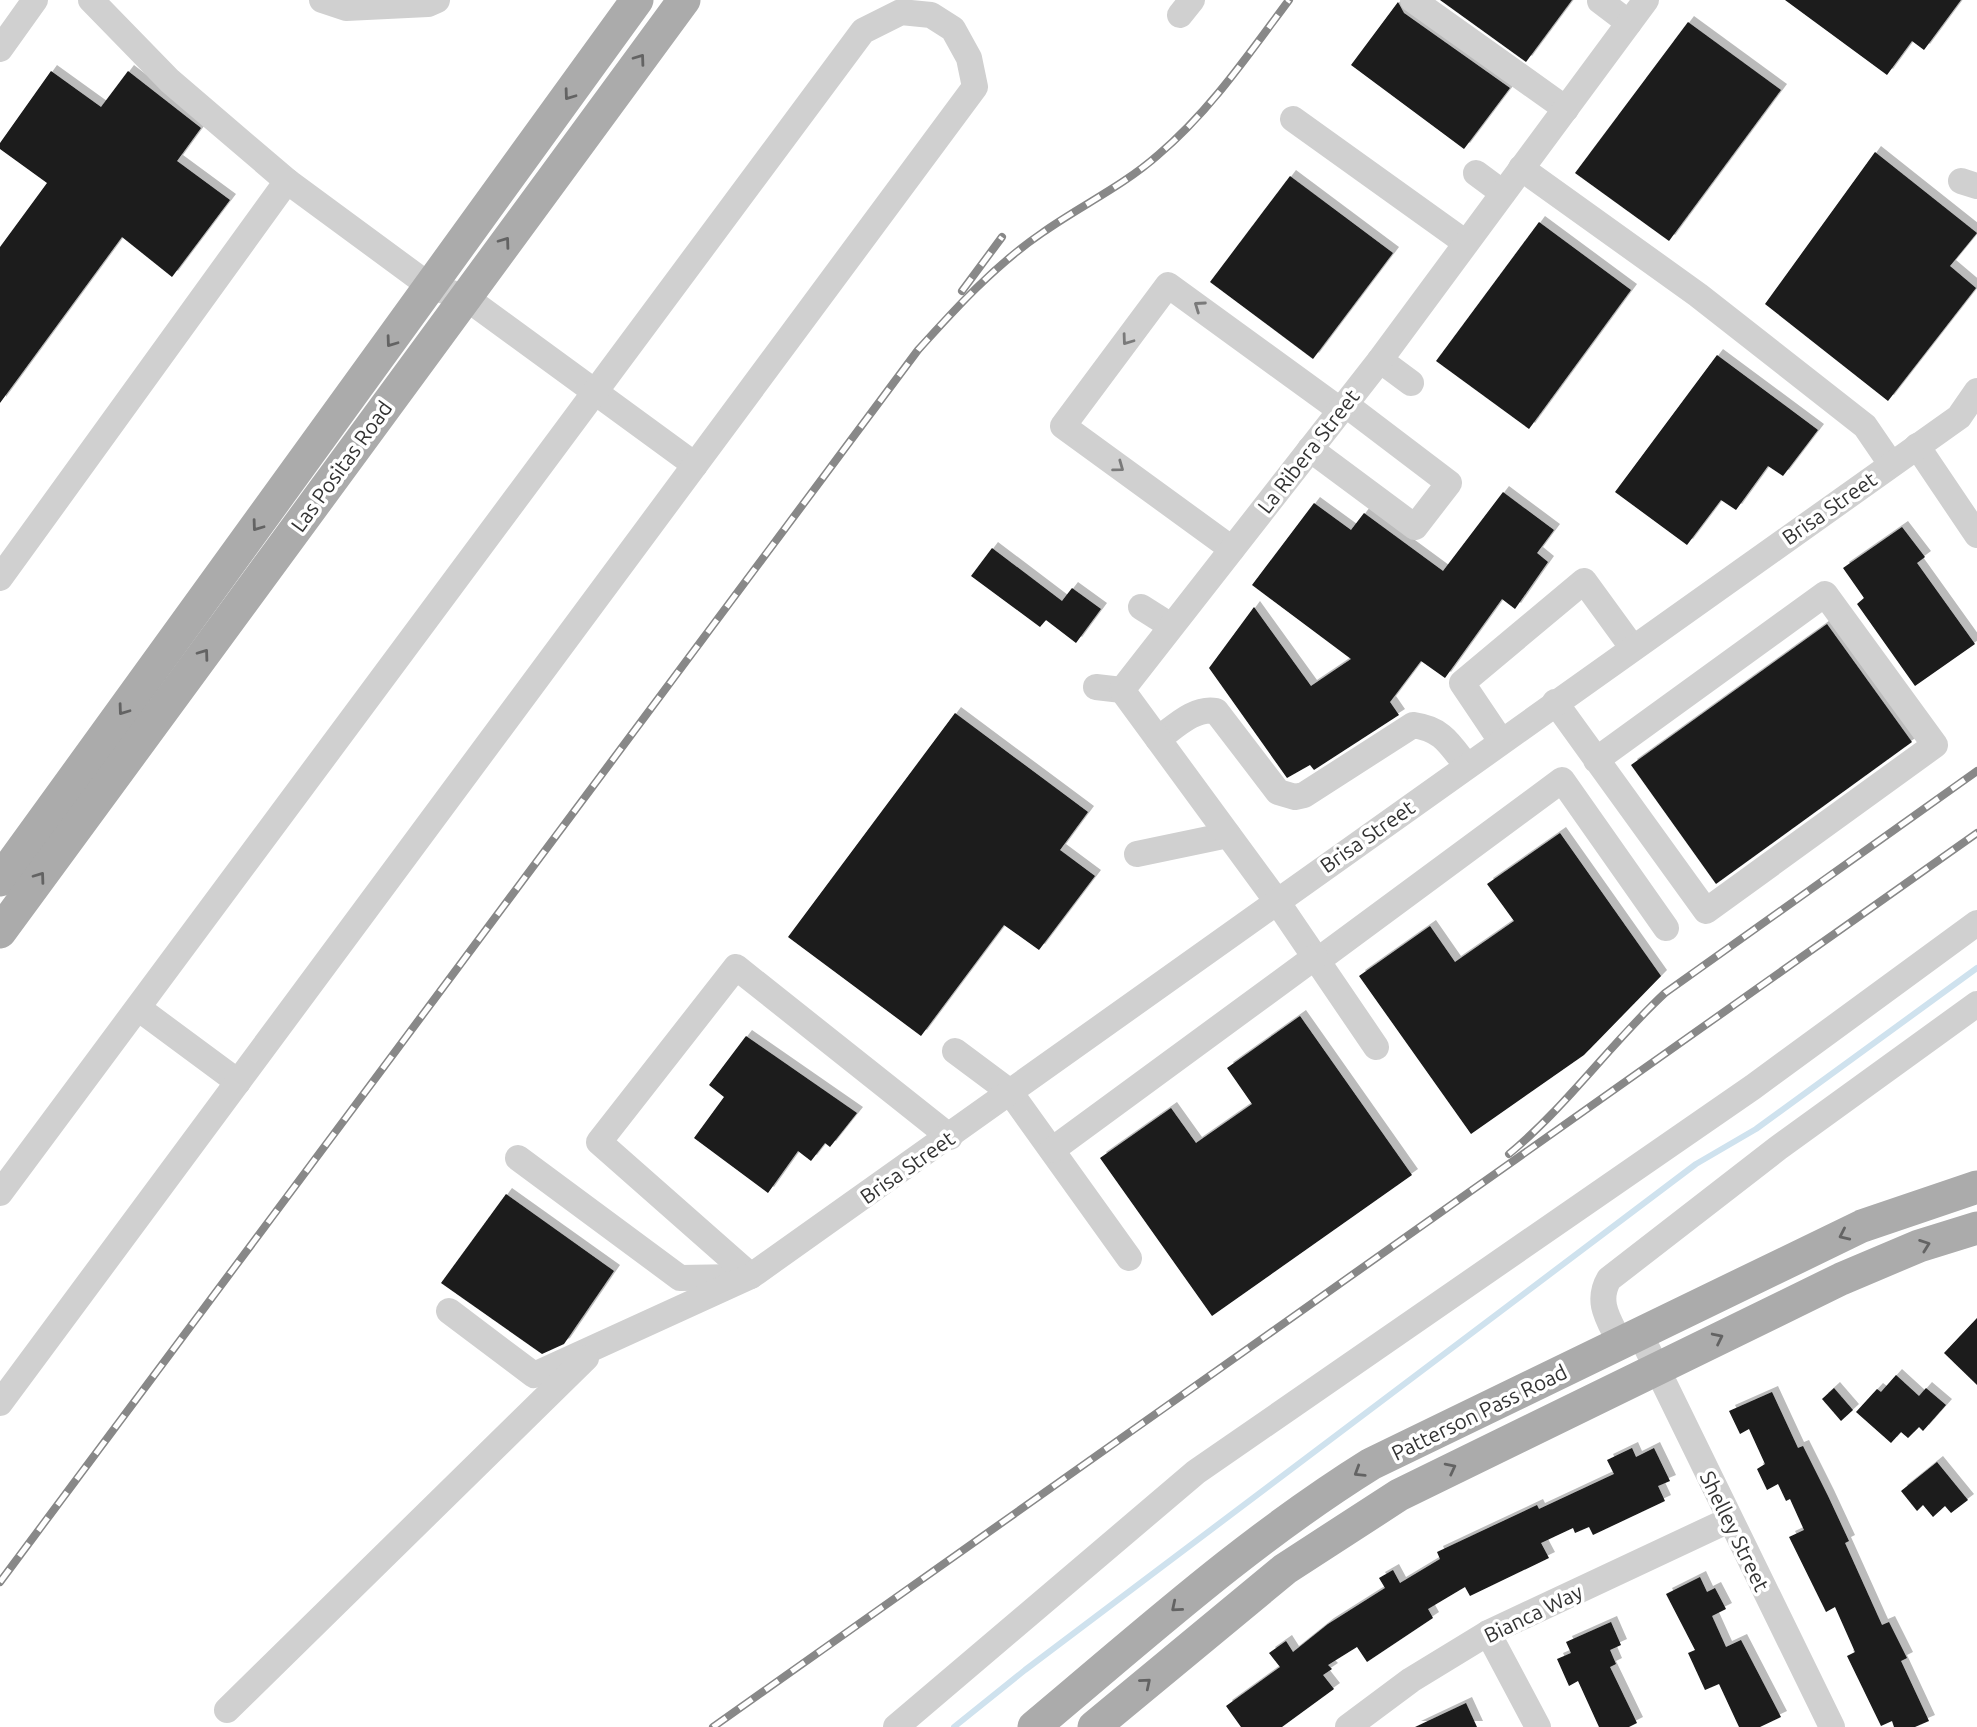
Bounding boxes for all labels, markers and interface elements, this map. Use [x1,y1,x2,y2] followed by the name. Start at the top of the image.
[632,54,644,67] one-way arrow
[565,87,577,100] one-way arrow
[497,237,510,250] one-way arrow
[1193,301,1206,314] one-way arrow
[1123,332,1136,344] one-way arrow
[387,334,399,347] one-way arrow
[1252,384,1364,518] street label: La Ribera Street
[286,396,396,536] street label: Las Positas Road
[1111,458,1123,471] one-way arrow
[1777,467,1881,549] street label: Brisa Street
[253,518,265,531] one-way arrow
[195,649,208,662] one-way arrow
[119,702,131,715] one-way arrow
[1315,795,1419,877] street label: Brisa Street
[32,872,45,885] one-way arrow
[855,1126,959,1208] street label: Brisa Street
[1839,1227,1851,1241] one-way arrow
[1918,1239,1930,1253] one-way arrow
[1711,1333,1723,1347] one-way arrow
[1387,1359,1571,1465] street label: Patterson Pass Road
[1444,1462,1457,1476] one-way arrow
[1353,1464,1366,1477] one-way arrow
[1696,1467,1774,1595] street label: Shelley Street
[1480,1579,1586,1647] street label: Bianca Way
[1172,1599,1185,1611] one-way arrow
[1138,1679,1151,1691] one-way arrow

